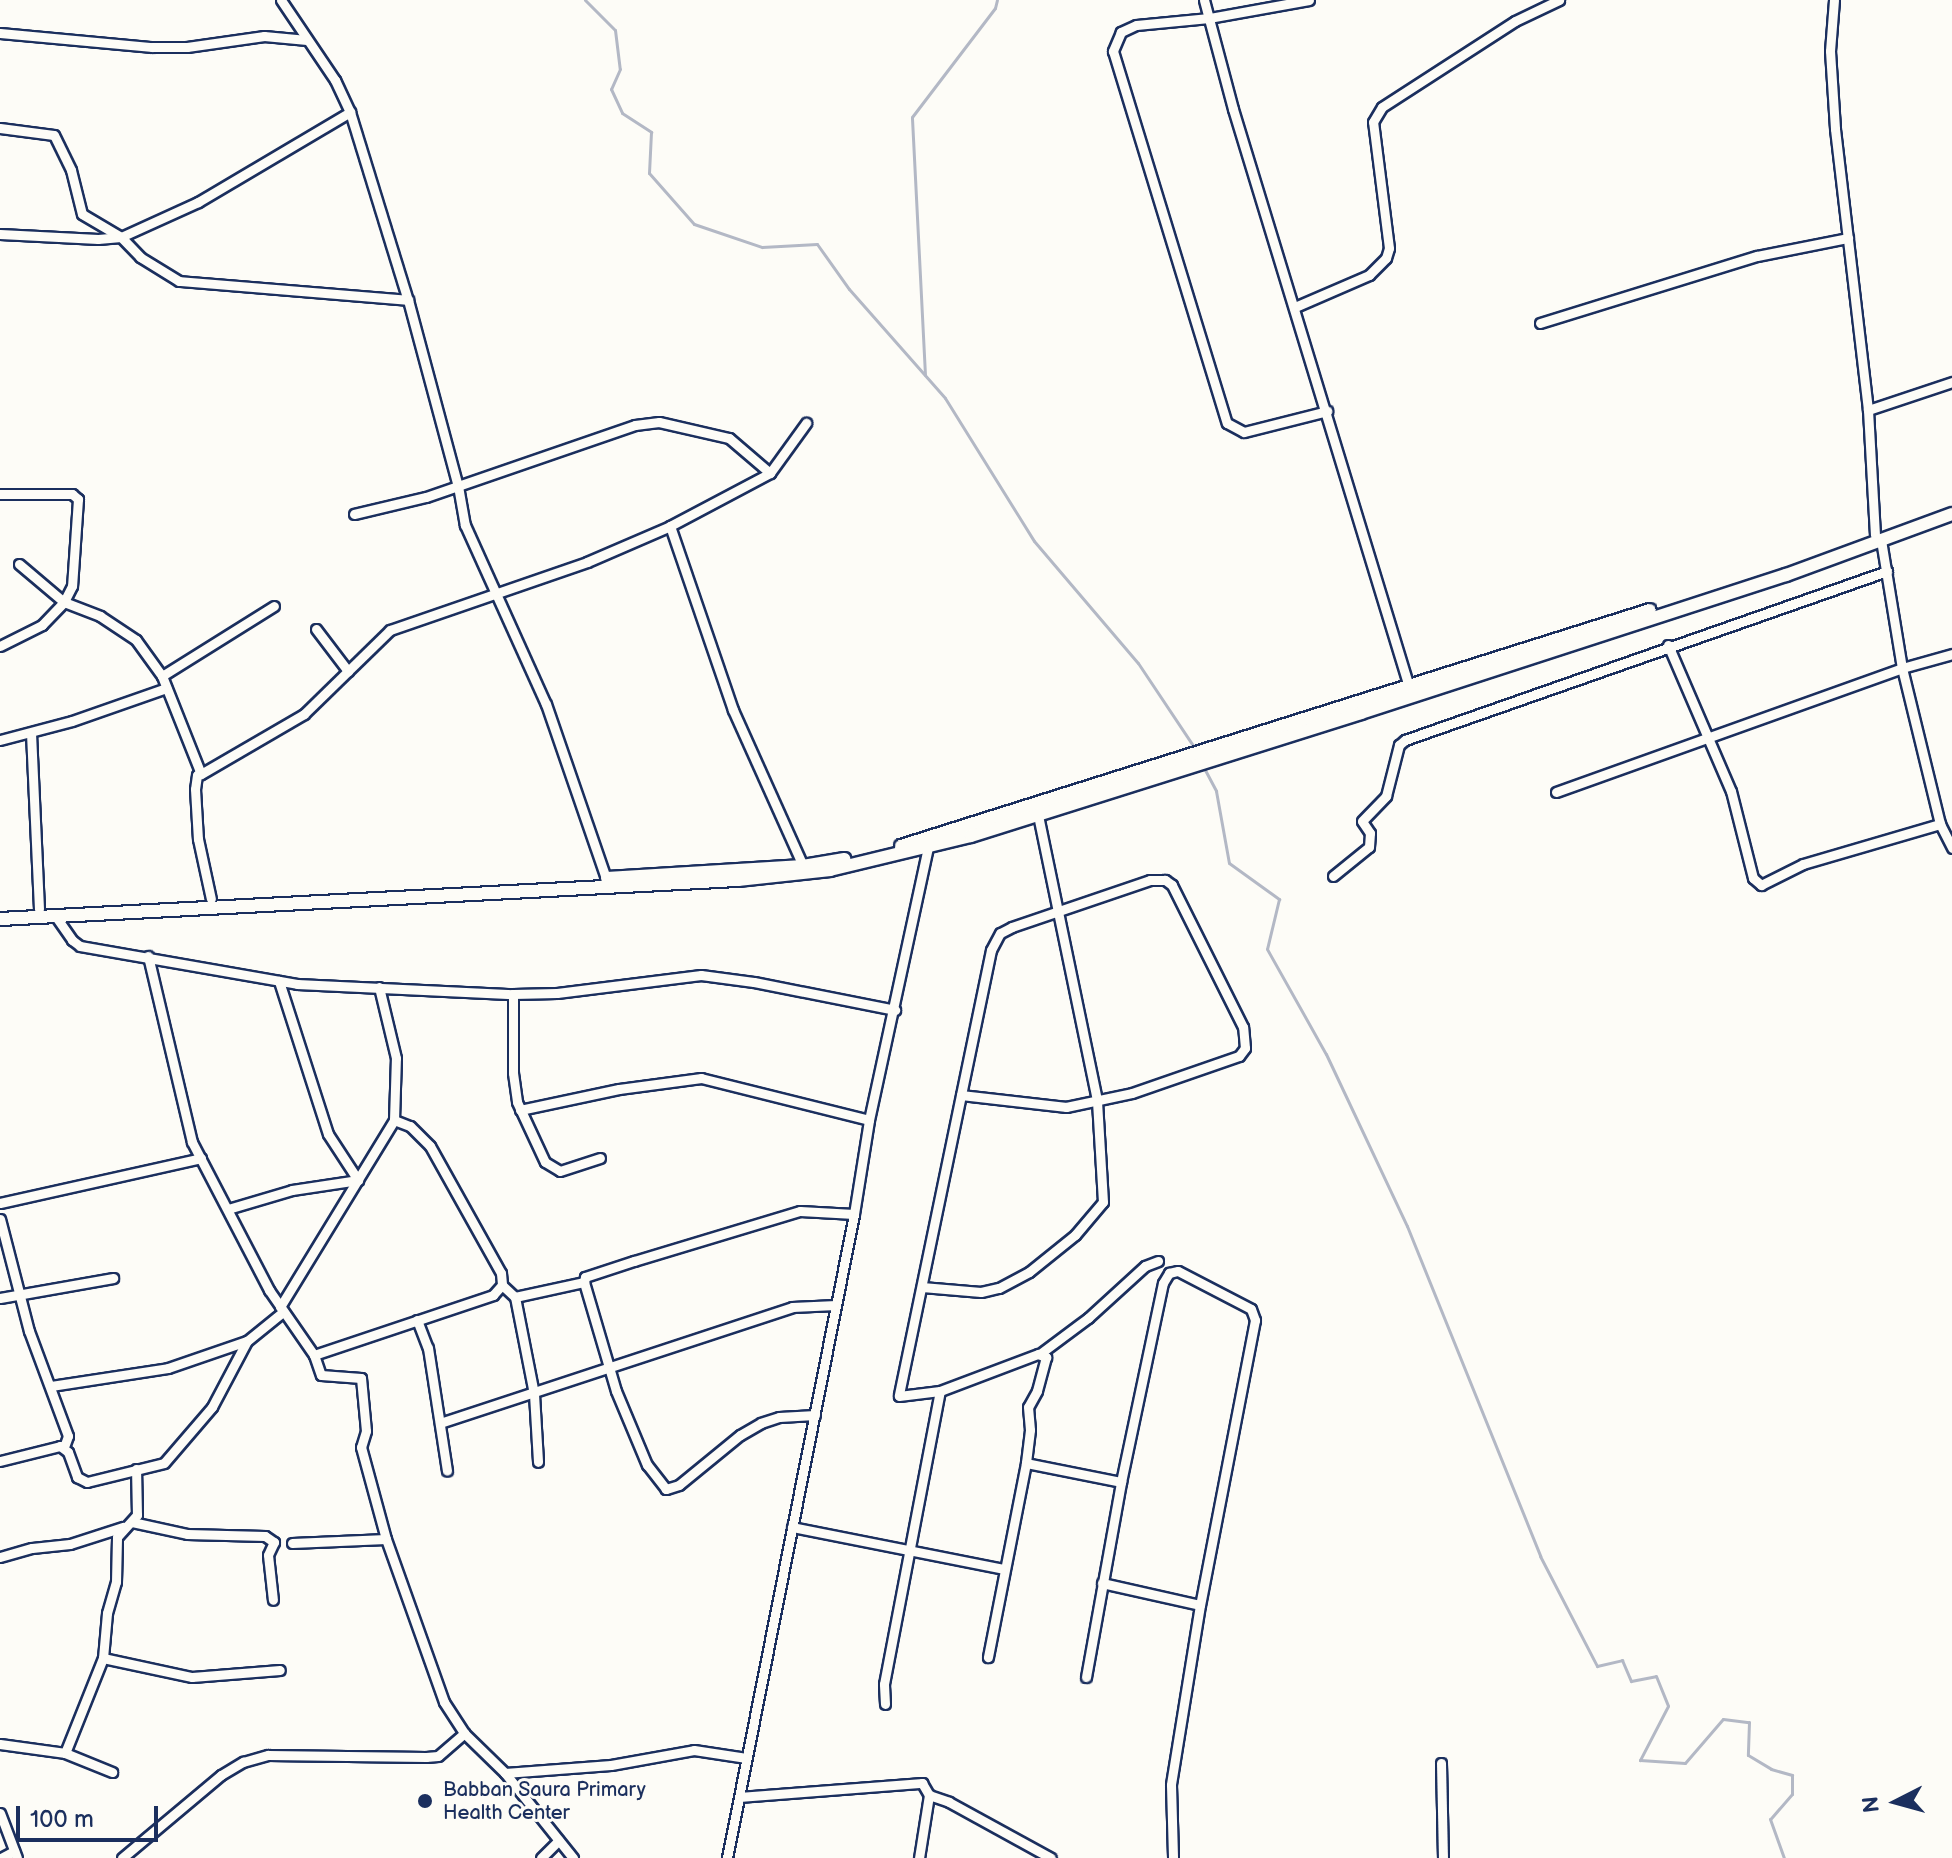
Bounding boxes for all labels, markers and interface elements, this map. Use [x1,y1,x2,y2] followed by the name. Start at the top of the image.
[1856,1762,1936,1842] north arrow
[443,1778,646,1825] place label: Babban Saura Primary Health Center
[20,1790,162,1840] scale bar
[414,1790,436,1812] marker: Babban Saura Primary Health Center
[1857,1795,1886,1814] text: N
[30,1805,94,1834] text: 100 m

